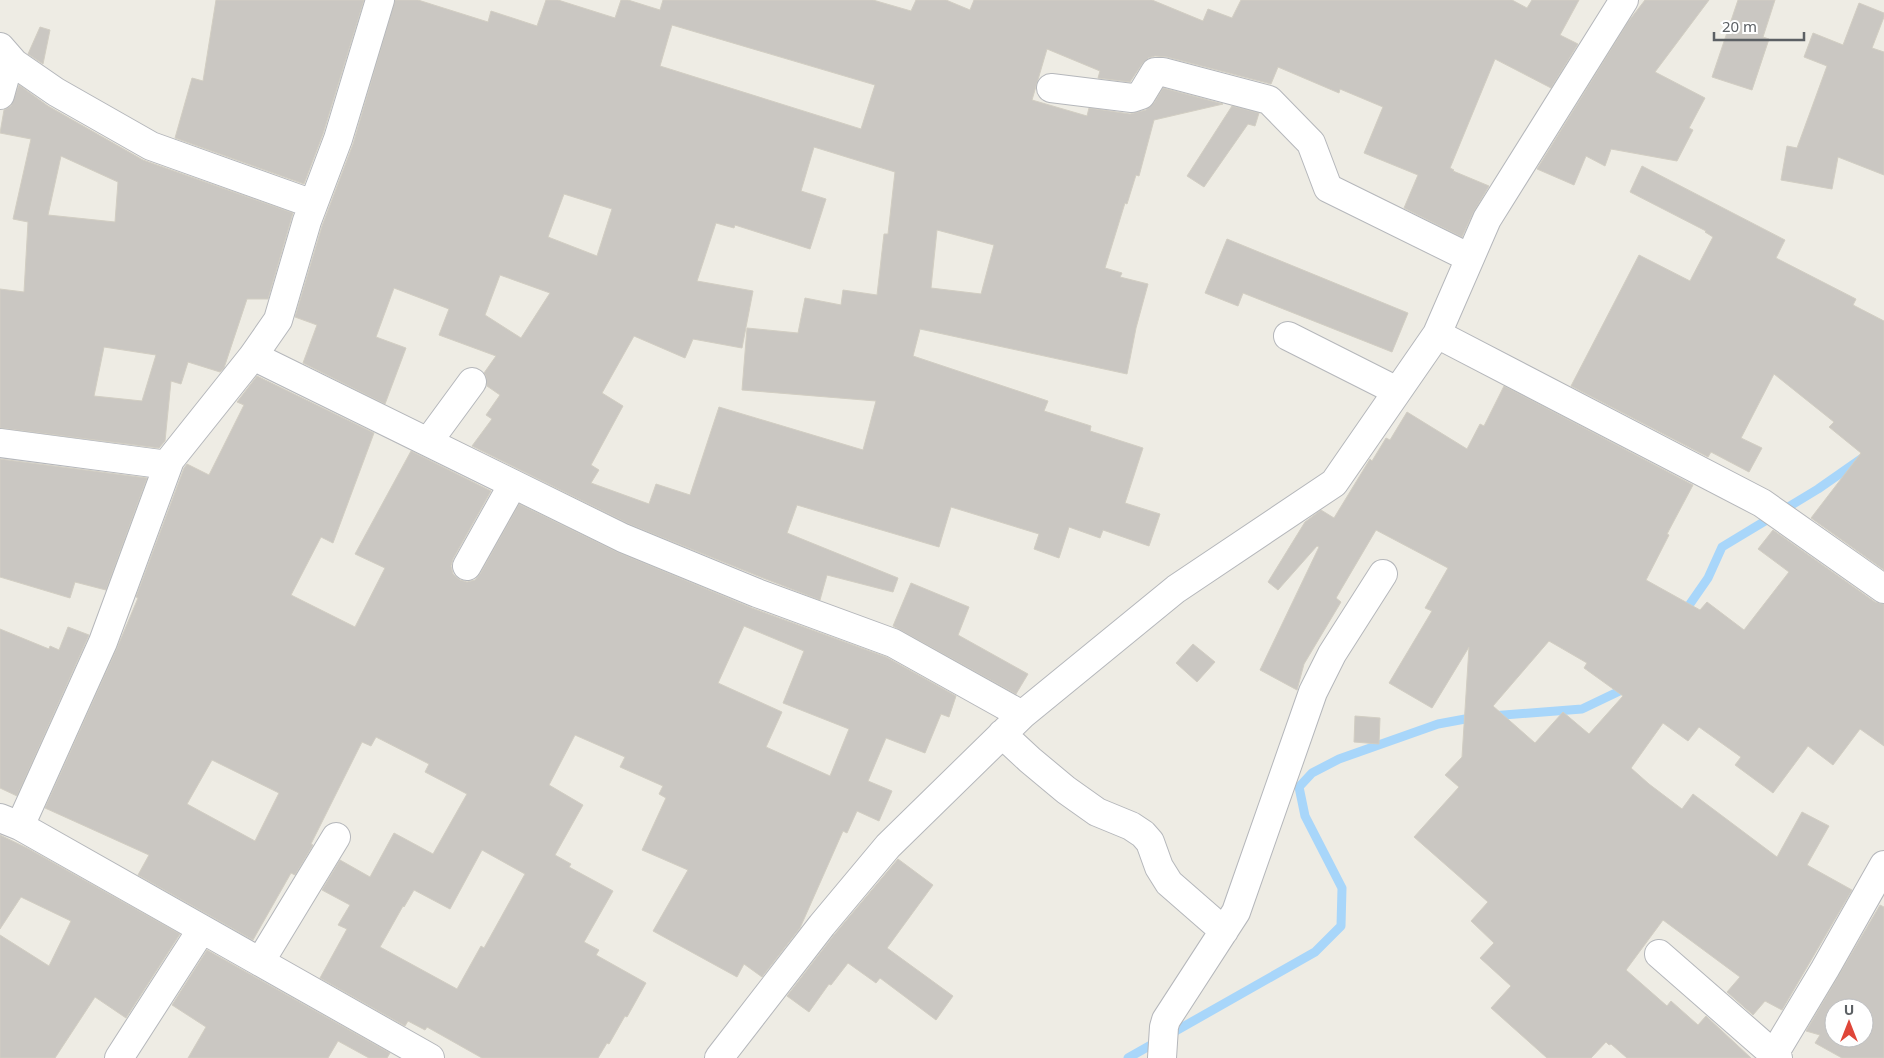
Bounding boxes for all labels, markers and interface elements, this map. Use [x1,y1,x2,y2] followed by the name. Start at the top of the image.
[1714,10,1804,42] scale bar
[1722,16,1757,36] text: 20 m
[1824,998,1874,1048] north arrow
[1844,1000,1854,1019] text: U

